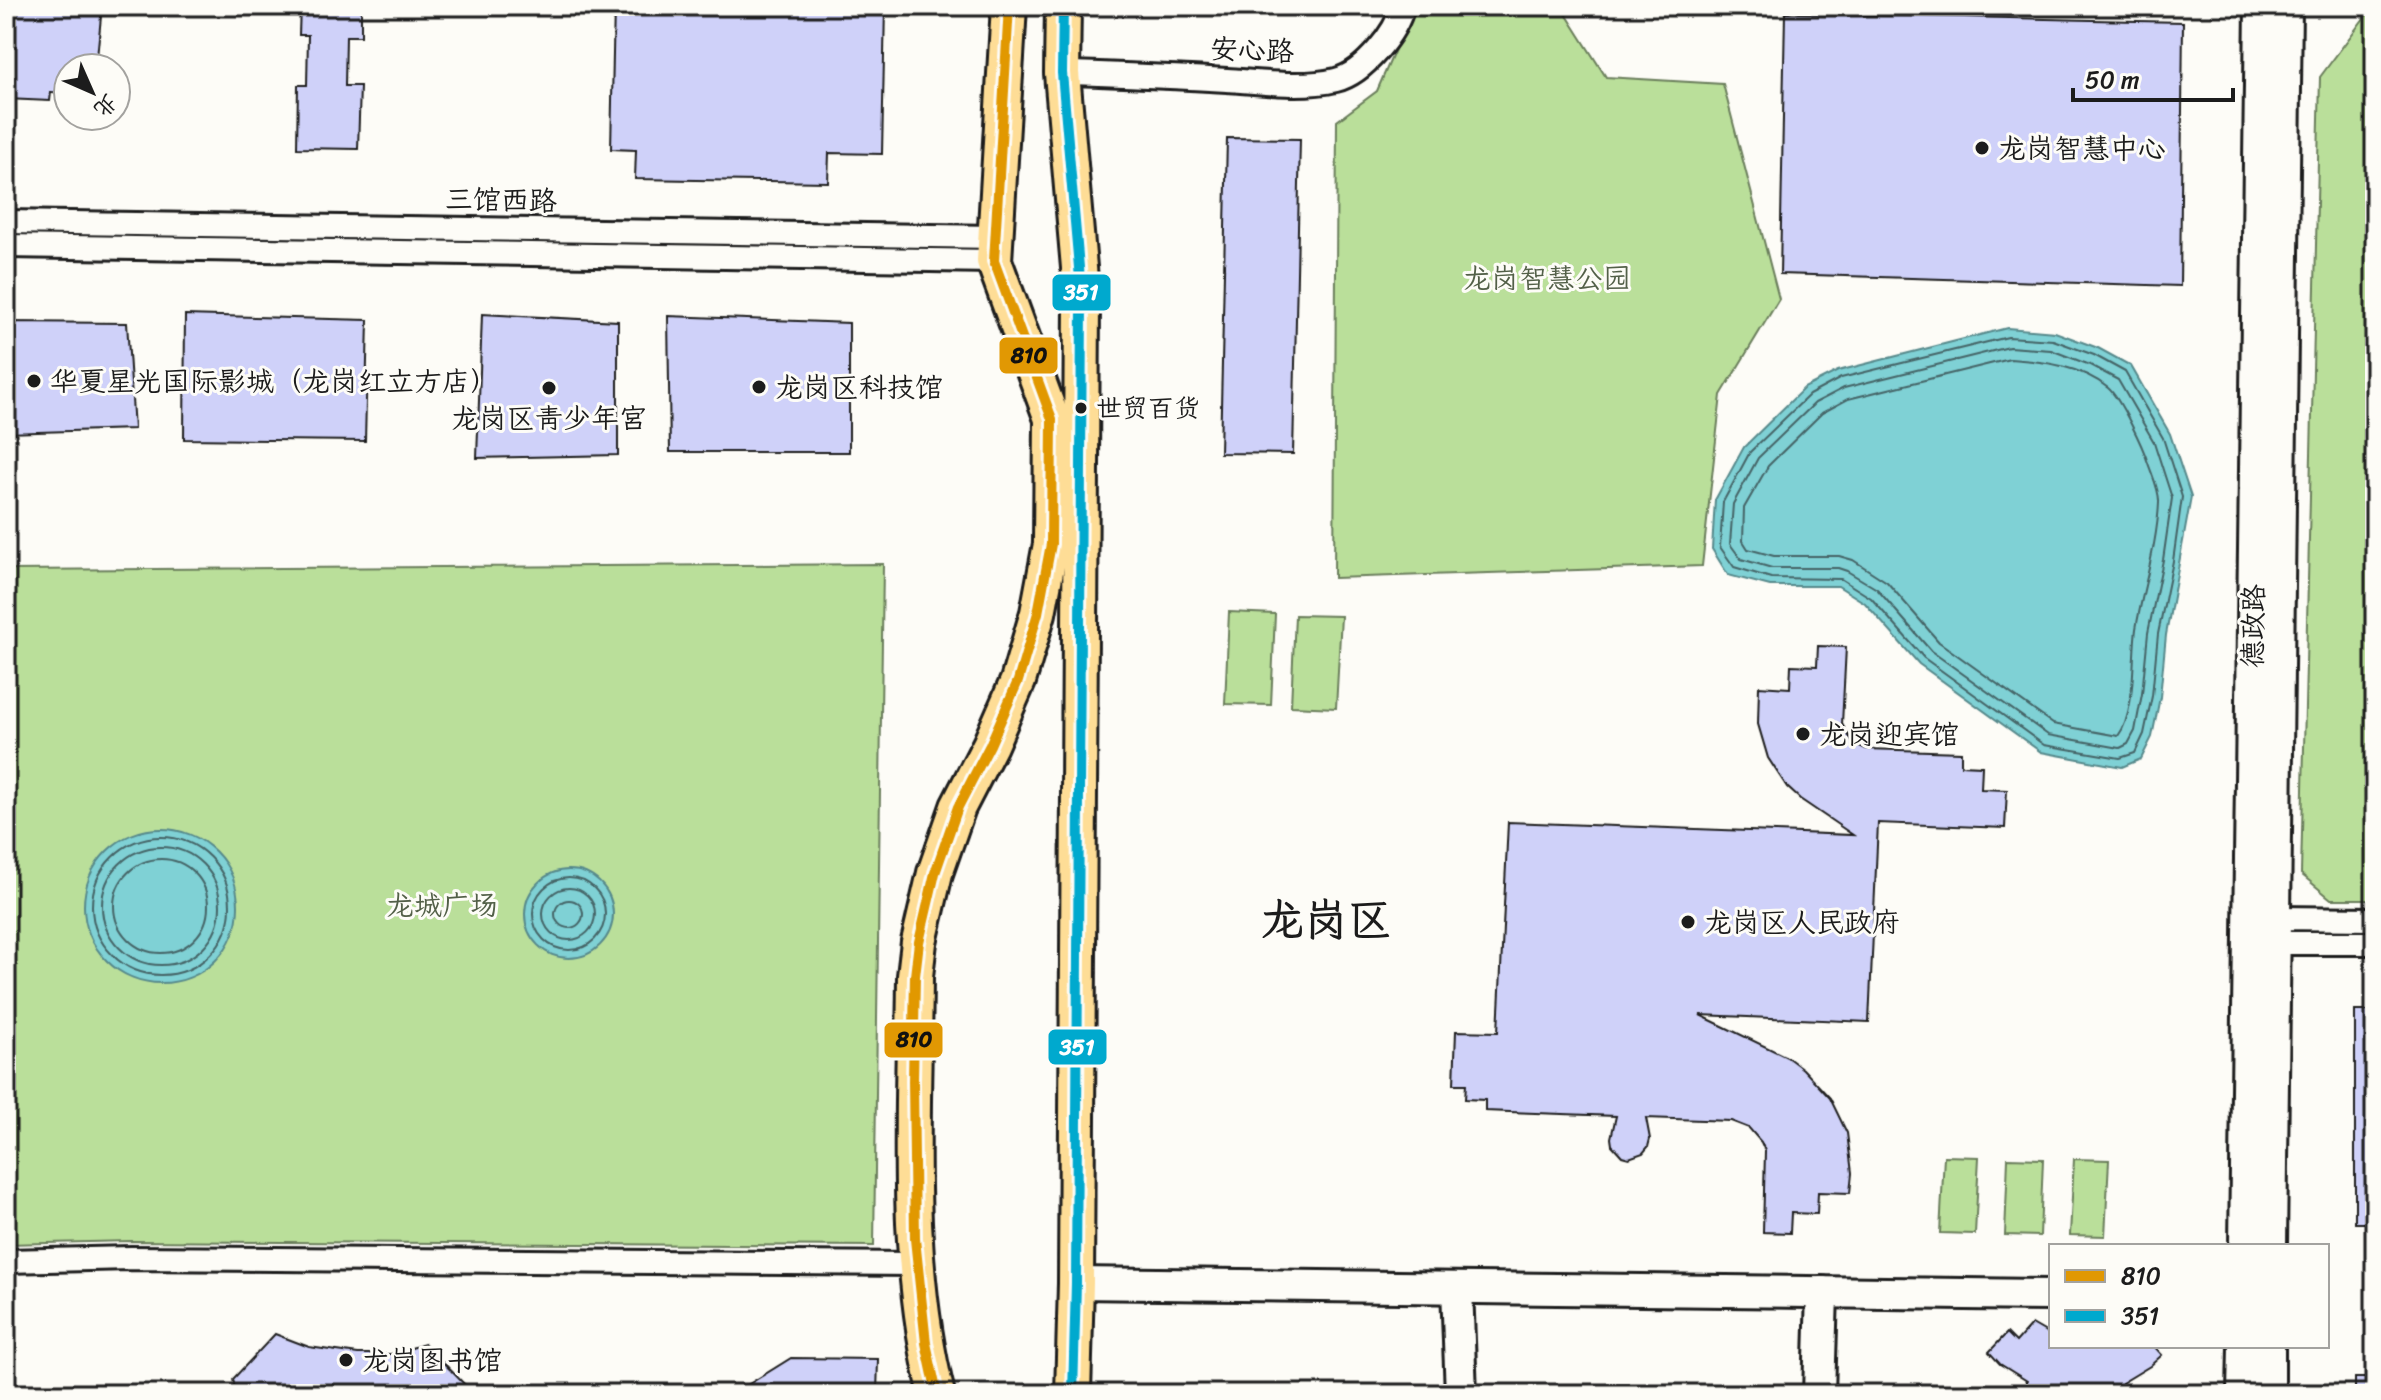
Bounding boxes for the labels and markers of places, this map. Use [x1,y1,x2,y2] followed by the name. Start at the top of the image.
[1998,124,2166,173] place label: 龙岗智慧中心
[1973,139,1991,157] marker: 龙岗智慧中心
[50,357,498,406] place label: 华夏星光国际影城（龙岗红立方店）
[775,363,943,412] place label: 龙岗区科技馆
[25,372,43,390] marker: 华夏星光国际影城（龙岗红立方店）
[750,378,768,396] marker: 龙岗区科技馆
[540,379,558,397] marker: 龙岗区青少年宫
[1096,385,1200,431] place label: 世贸百货
[451,394,647,443] place label: 龙岗区青少年宫
[1073,400,1089,416] marker: 世贸百货
[1819,710,1959,759] place label: 龙岗迎宾馆
[1794,725,1812,743] marker: 龙岗迎宾馆
[1704,898,1900,947] place label: 龙岗区人民政府
[1679,913,1697,931] marker: 龙岗区人民政府
[362,1336,502,1385] place label: 龙岗图书馆
[337,1351,355,1369] marker: 龙岗图书馆

